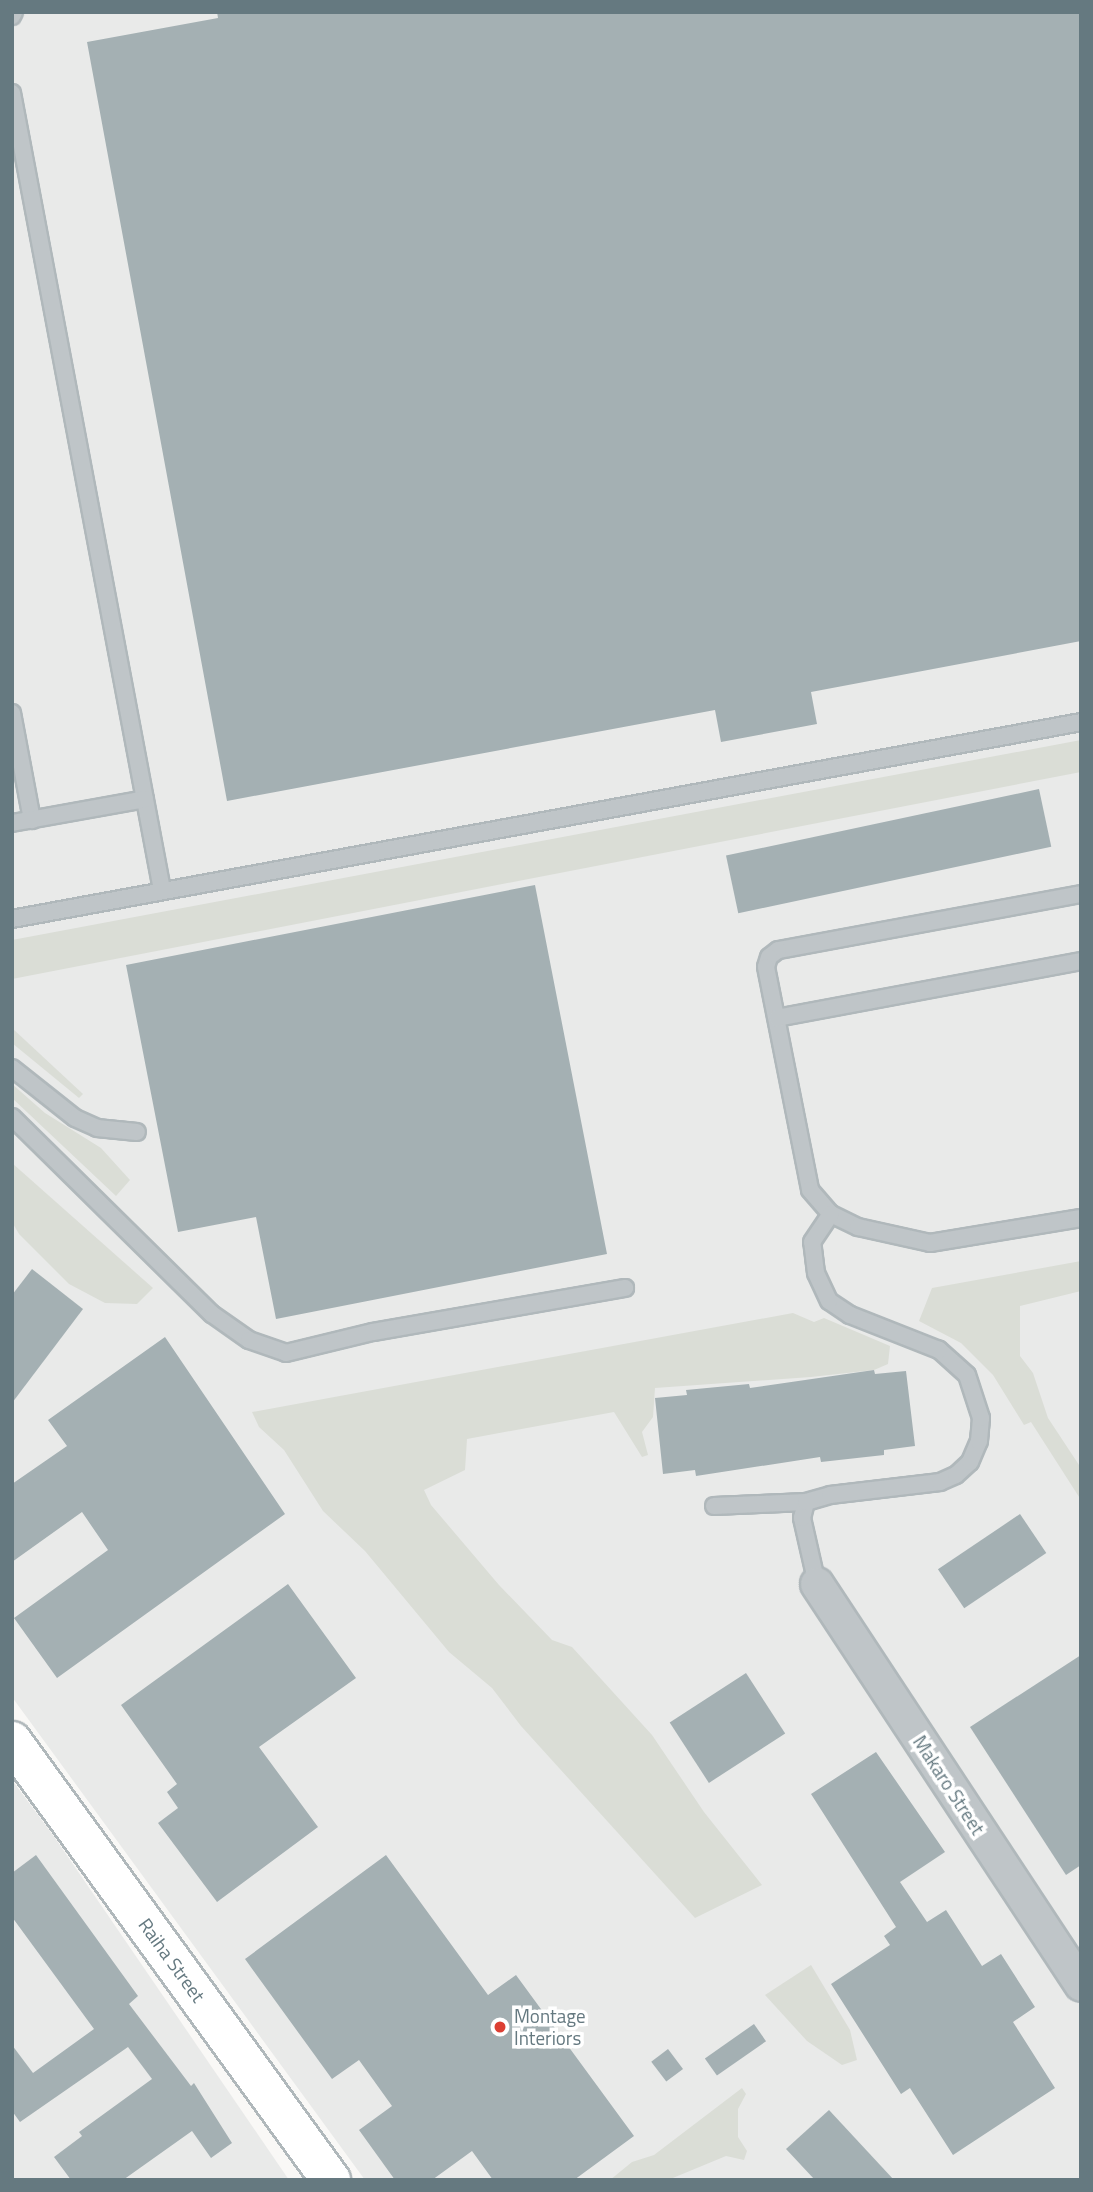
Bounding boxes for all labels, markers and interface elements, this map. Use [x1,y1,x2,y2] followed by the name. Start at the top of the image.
[908,1731,990,1839] street label: Makaro Street
[134,1914,210,2006] street label: Raiha Street
[514,2005,586,2049] place label: Montage Interiors
[492,2019,508,2035] marker: Montage Interiors

